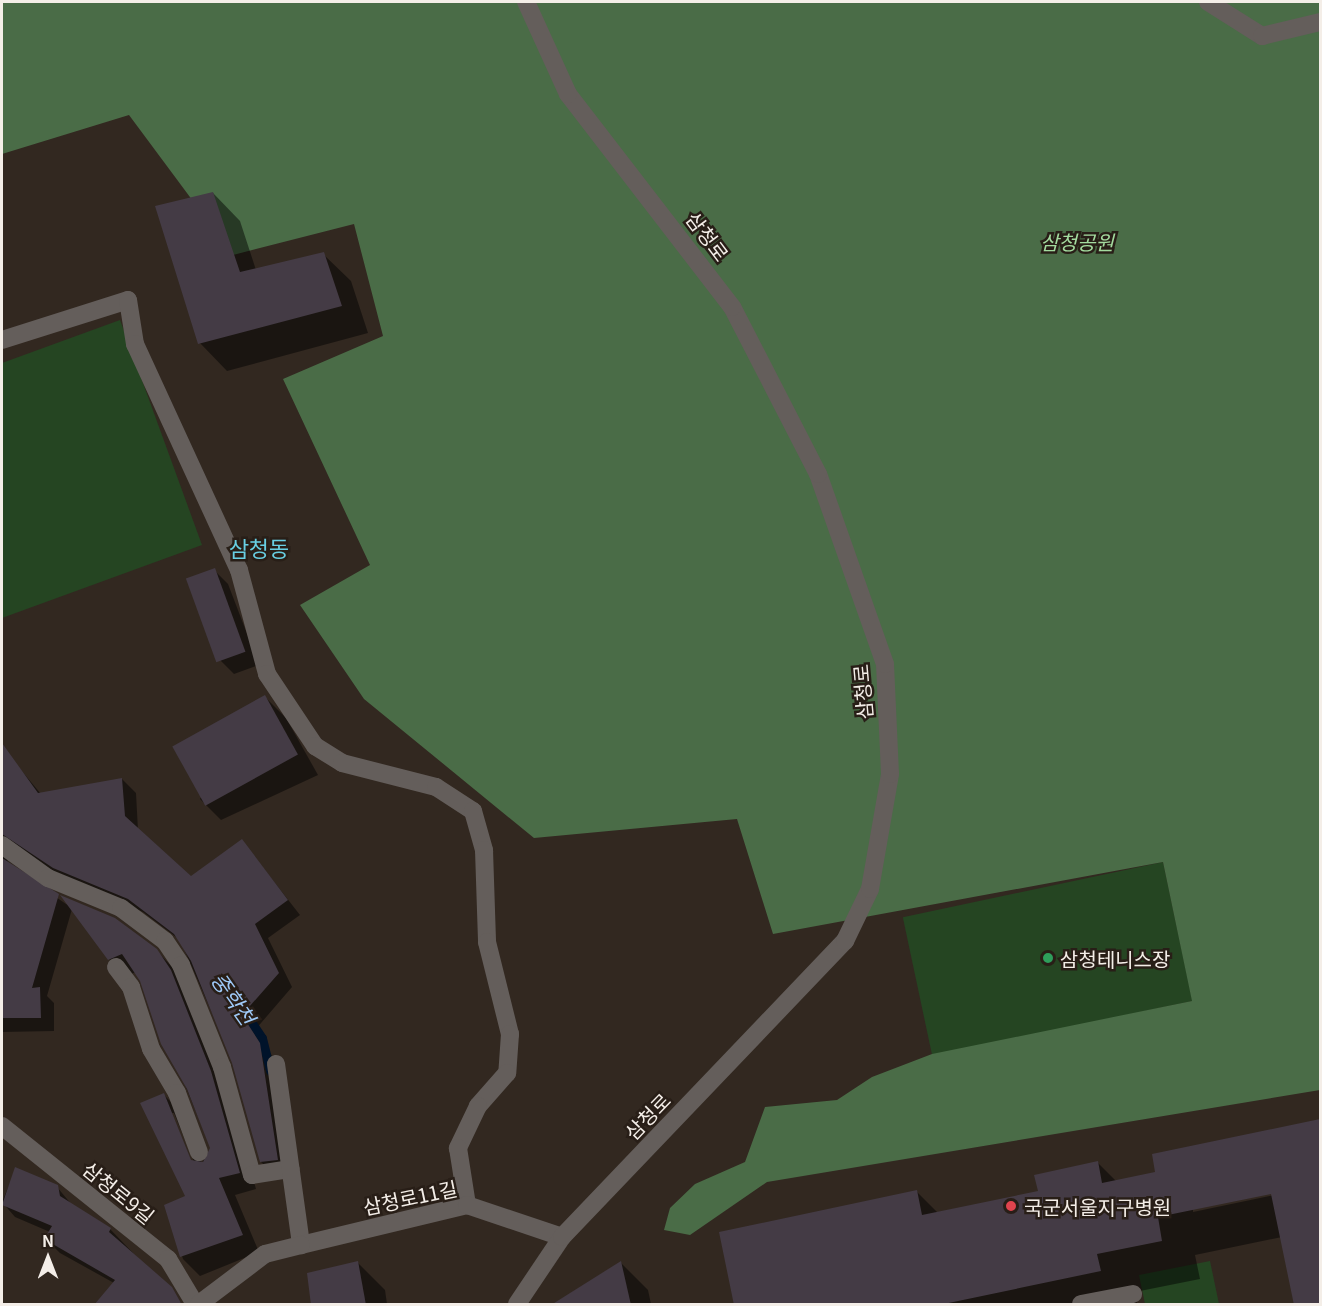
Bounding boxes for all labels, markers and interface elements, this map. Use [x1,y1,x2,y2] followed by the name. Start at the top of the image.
[682,207,734,265] street label: 삼청로
[1040,229,1114,253] park label: 삼청공원
[229,535,289,561] district label: 삼청동
[848,663,876,721] street label: 삼청로
[1060,946,1170,970] place label: 삼청테니스장
[1041,951,1055,965] marker: 삼청테니스장
[207,967,261,1029] water label: 중학천
[619,1088,675,1144] street label: 삼청로
[79,1156,159,1228] street label: 삼청로9길
[361,1175,459,1219] street label: 삼청로11길
[1024,1194,1171,1218] place label: 국군서울지구병원
[1002,1197,1020,1215] marker: 국군서울지구병원
[18,1228,78,1288] north arrow
[42,1228,54,1252] text: N

